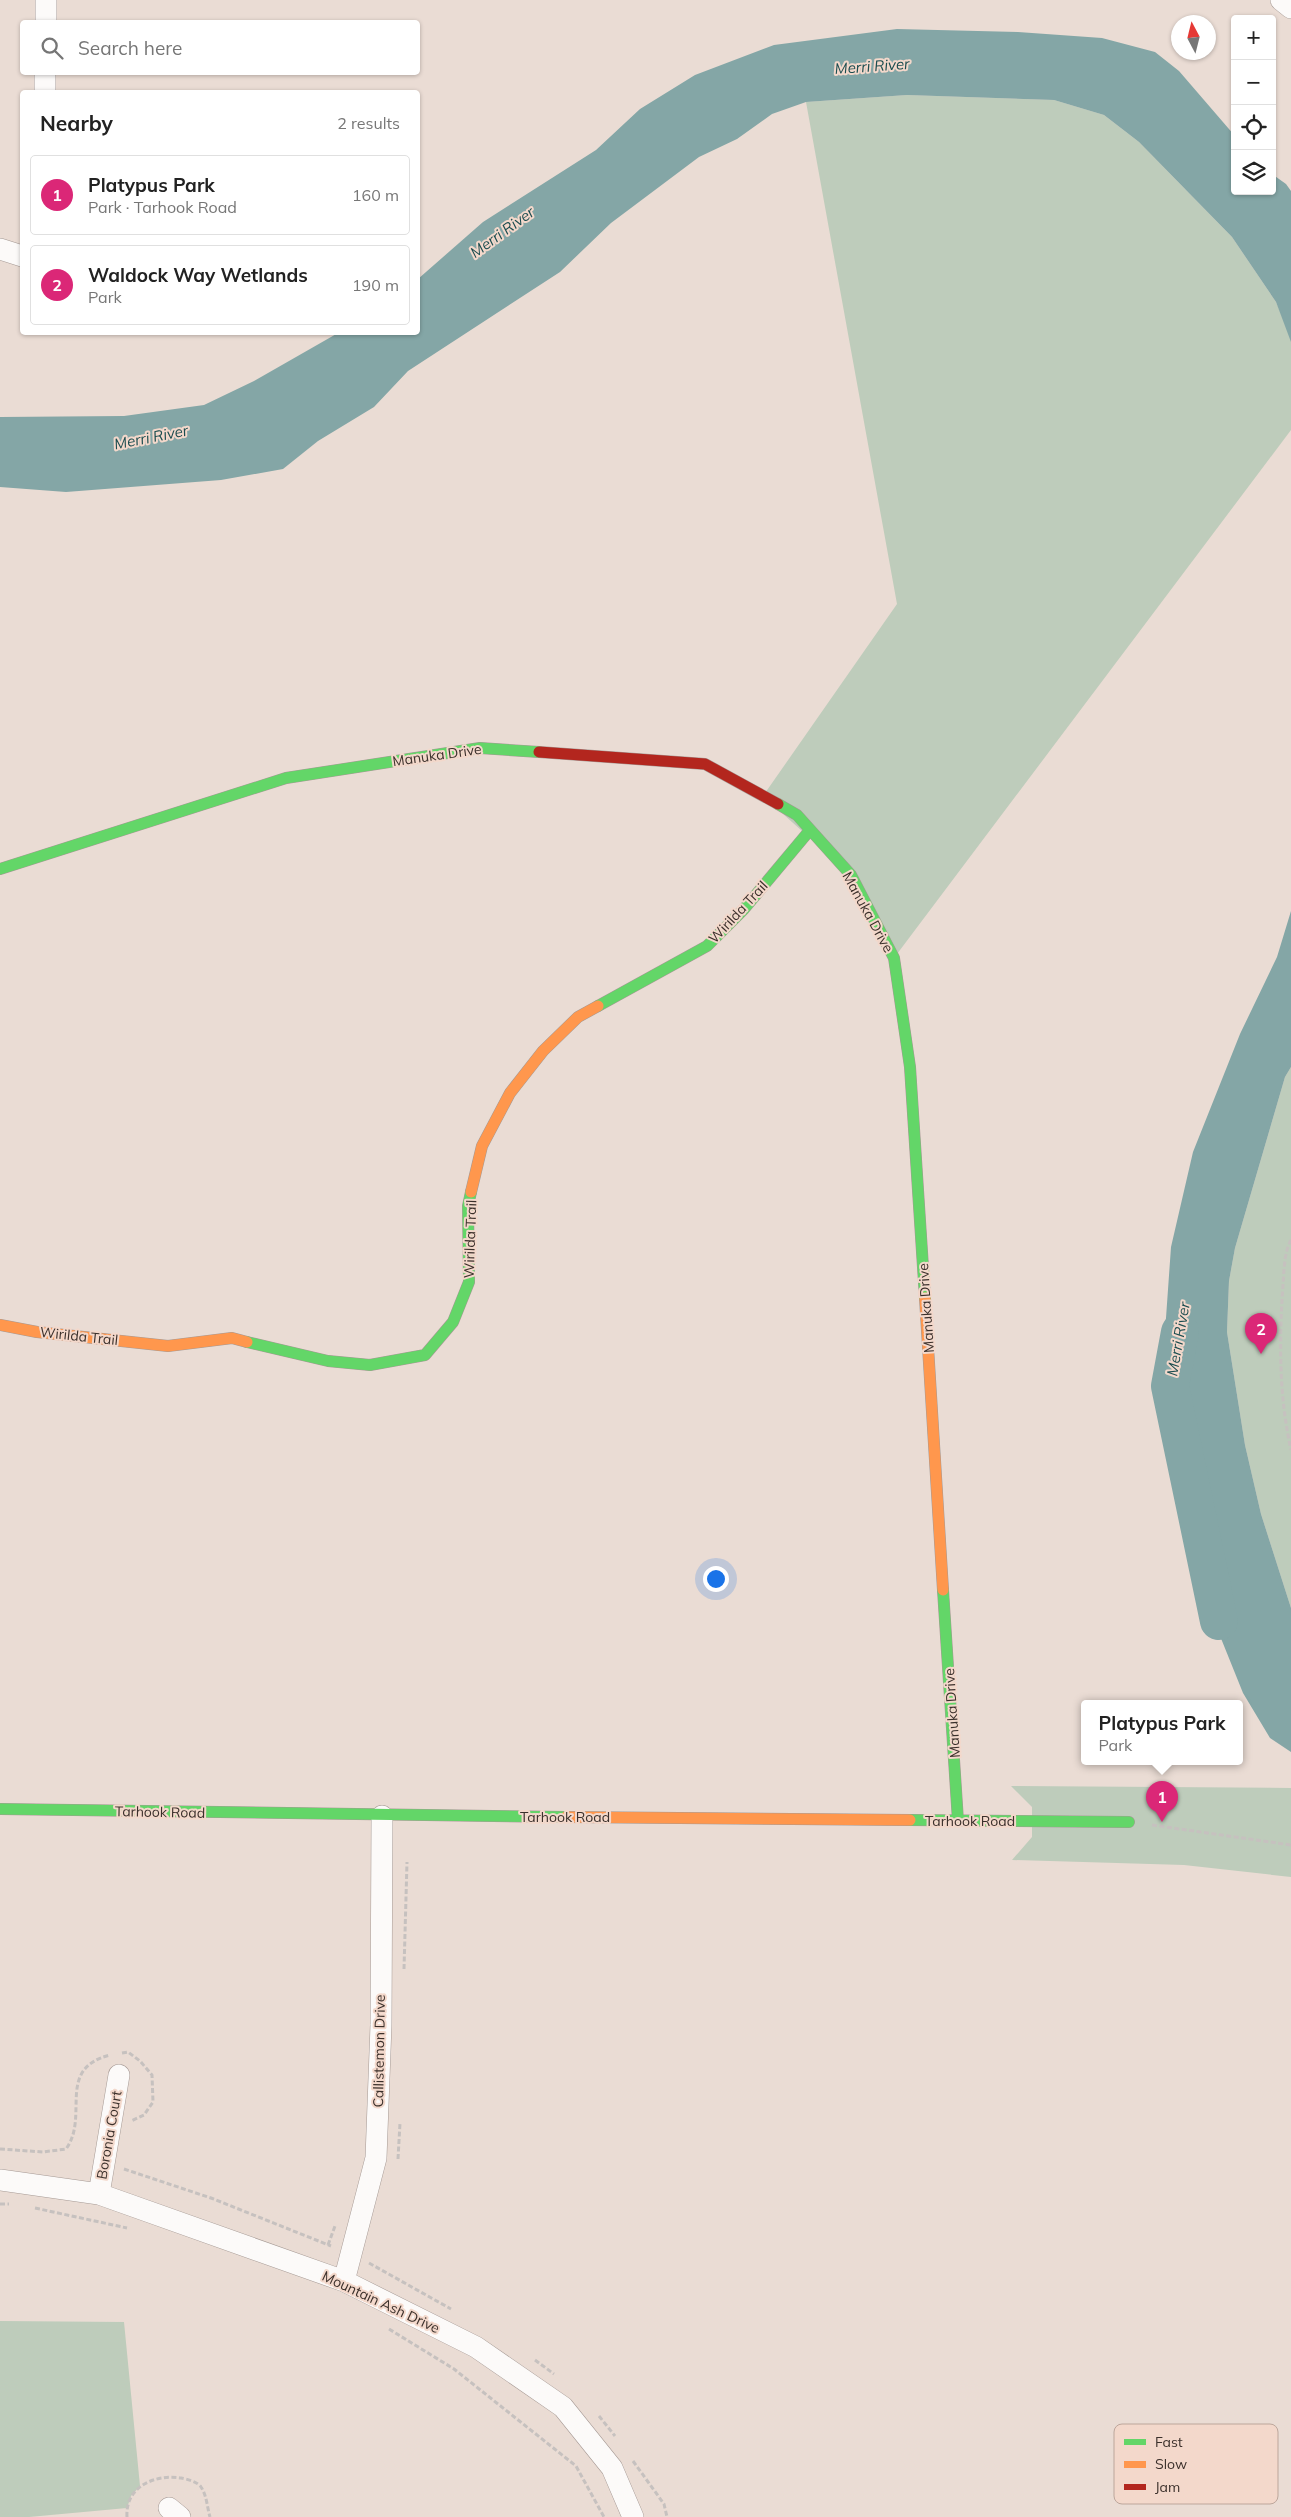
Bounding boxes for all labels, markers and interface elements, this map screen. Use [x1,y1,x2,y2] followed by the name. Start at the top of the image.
[1171,15,1216,60] north arrow
[1231,15,1276,195] map controls
[1231,15,1276,60] button: +
[20,20,420,75] search box
[38,34,66,62] icon: search
[78,36,182,60] text: Search here
[834,54,911,78] water label: Merri River
[1231,60,1276,105] button: −
[1231,105,1276,150] button: locate
[40,110,113,136] text: Nearby
[337,113,400,133] text: 2 results
[1231,150,1276,195] button: layers
[88,173,215,197] text: Platypus Park
[52,185,62,205] text: 1
[352,185,399,205] text: 160 m
[88,197,237,217] text: Park · Tarhook Road
[466,202,538,262] water label: Merri River
[88,263,308,287] text: Waldock Way Wetlands
[52,275,62,295] text: 2
[352,275,399,295] text: 190 m
[88,287,122,307] text: Park
[112,420,190,453] water label: Merri River
[391,740,483,770] street label: Manuka Drive
[838,868,898,956] street label: Manuka Drive
[705,877,771,947] street label: Wirilda Trail
[460,1199,480,1279] street label: Wirilda Trail
[914,1263,938,1353] street label: Manuka Drive
[1162,1300,1194,1377] water label: Merri River
[1245,1313,1277,1354] pin: 2
[39,1323,119,1349] street label: Wirilda Trail
[703,1566,729,1592] your location
[940,1668,964,1758] street label: Manuka Drive
[1081,1700,1243,1765] popup
[1099,1711,1225,1735] text: Platypus Park
[1099,1735,1132,1755] text: Park
[1146,1781,1178,1822] pin: 1
[115,1802,205,1822] street label: Tarhook Road
[520,1808,610,1826] street label: Tarhook Road
[925,1812,1015,1830] street label: Tarhook Road
[369,1994,389,2108] street label: Callistemon Drive
[92,2089,126,2181] street label: Boronia Court
[319,2267,443,2337] street label: Mountain Ash Drive
[1114,2424,1278,2504] legend
[1155,2433,1183,2451] text: Fast
[1155,2455,1187,2473] text: Slow
[1155,2478,1180,2496] text: Jam

